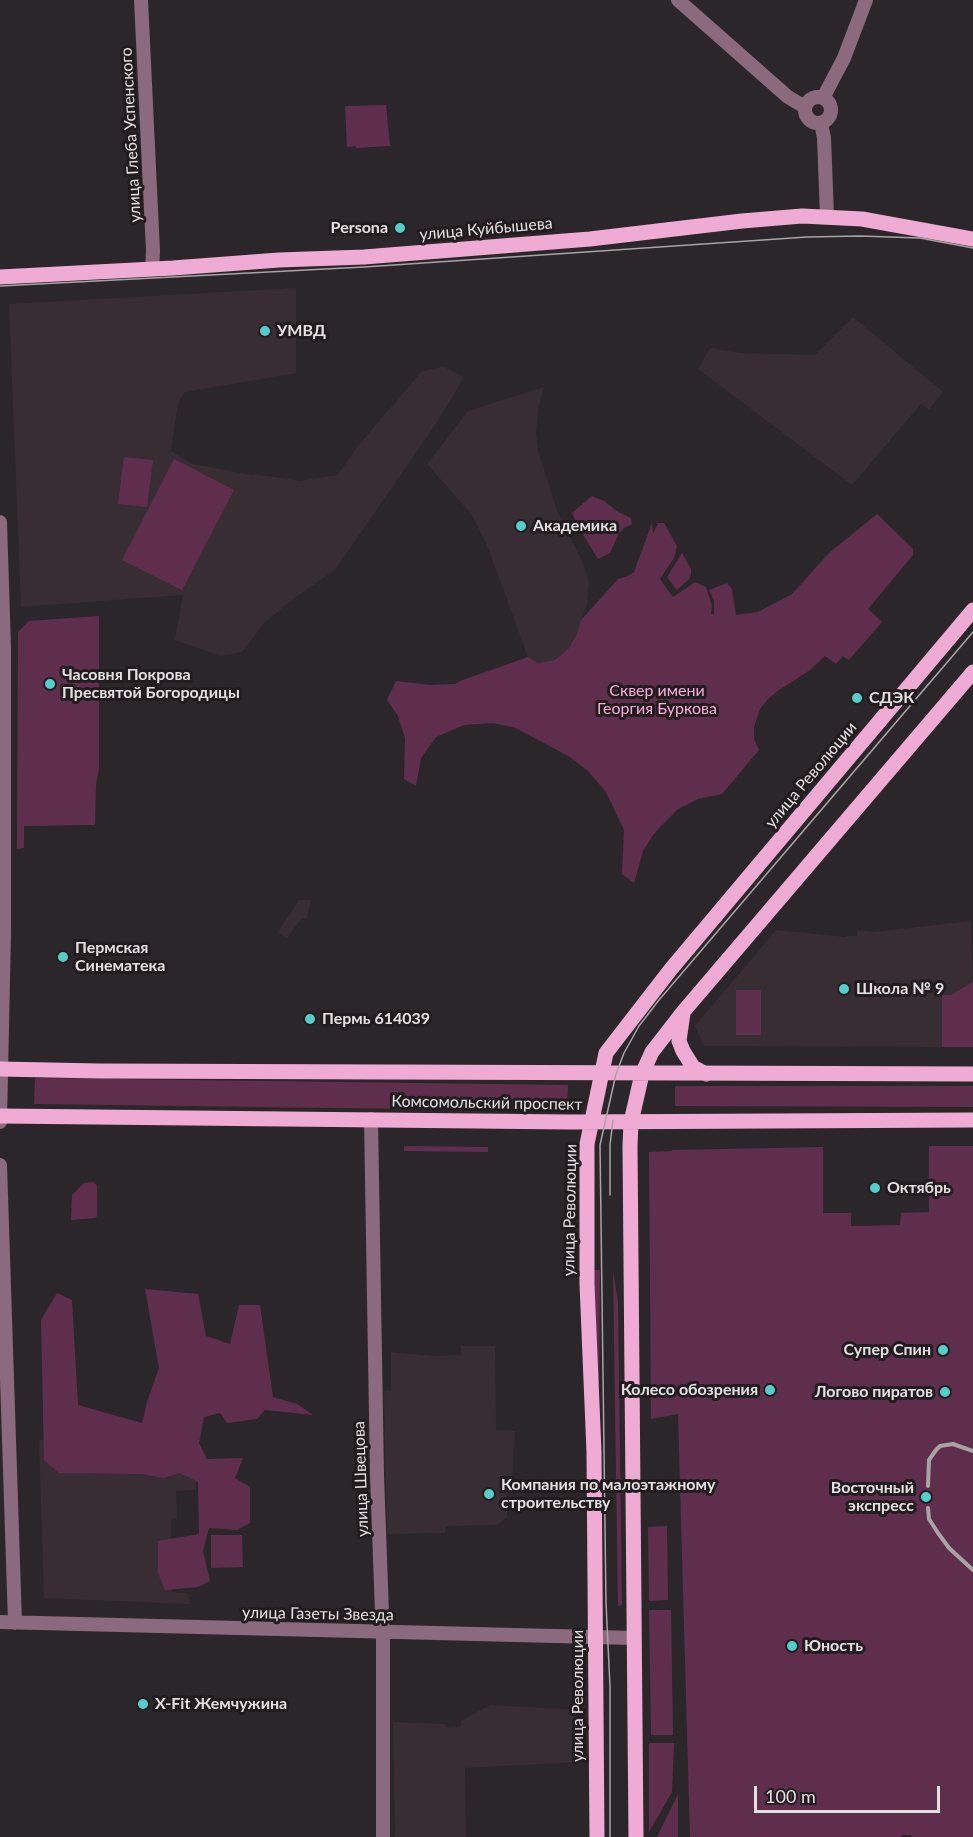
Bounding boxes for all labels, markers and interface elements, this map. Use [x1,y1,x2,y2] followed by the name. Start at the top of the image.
[117,47,145,223] street label: улица Глеба Успенского
[419,214,553,244] street label: улица Куйбышева
[331,218,388,238] place label: Persona
[393,221,407,235] marker: Persona
[277,321,326,341] place label: УМВД
[258,324,272,338] marker: УМВД
[533,516,617,536] place label: Академика
[514,519,528,533] marker: Академика
[62,665,240,703] place label: Часовня Покрова Пресвятой Богородицы
[43,677,57,691] marker: Часовня Покрова Пресвятой Богородицы
[597,681,717,719] park label: Сквер имени Георгия Буркова
[869,688,914,708] place label: СДЭК
[850,691,864,705] marker: СДЭК
[761,718,861,832] street label: улица Революции
[75,938,165,976] place label: Пермская Синематека
[56,950,70,964] marker: Пермская Синематека
[856,979,944,999] place label: Школа № 9
[837,982,851,996] marker: Школа № 9
[322,1009,430,1029] place label: Пермь 614039
[303,1012,317,1026] marker: Пермь 614039
[391,1092,583,1114] street label: Комсомольский проспект
[559,1144,581,1276] street label: улица Революции
[887,1178,951,1198] place label: Октябрь
[868,1181,882,1195] marker: Октябрь
[844,1340,931,1360] place label: Супер Спин
[936,1343,950,1357] marker: Супер Спин
[621,1380,758,1400] place label: Колесо обозрения
[815,1382,933,1402] place label: Логово пиратов
[763,1383,777,1397] marker: Колесо обозрения
[938,1385,952,1399] marker: Логово пиратов
[349,1421,373,1537] street label: улица Швецова
[501,1475,715,1513] place label: Компания по малоэтажному строительству
[831,1478,914,1516] place label: Восточный экспресс
[482,1487,496,1501] marker: Компания по малоэтажному строительству
[919,1490,933,1504] marker: Восточный экспресс
[242,1603,394,1625] street label: улица Газеты Звезда
[568,1630,588,1762] street label: улица Революции
[804,1636,863,1656] place label: Юность
[785,1639,799,1653] marker: Юность
[155,1694,287,1714] place label: X-Fit Жемчужина
[136,1697,150,1711] marker: X-Fit Жемчужина
[757,1774,943,1812] scale bar
[765,1785,816,1807] text: 100 m

